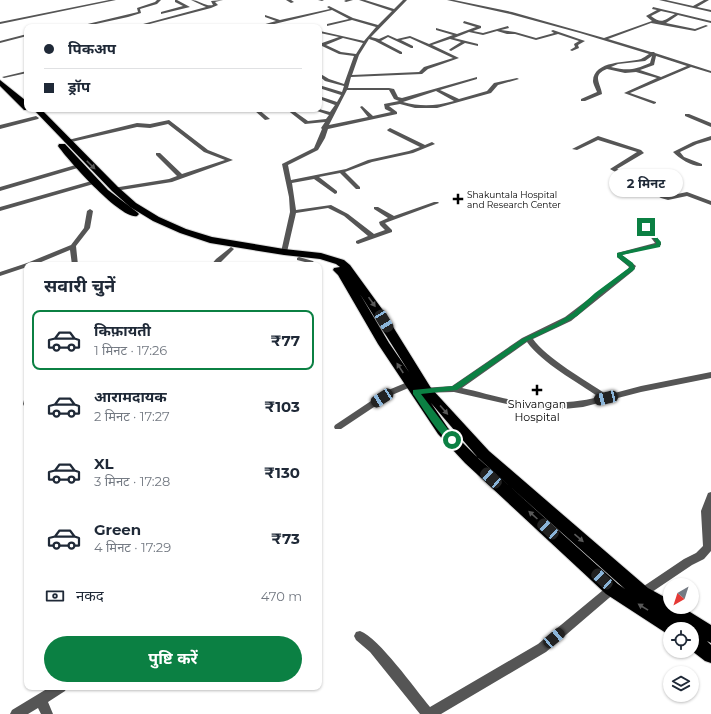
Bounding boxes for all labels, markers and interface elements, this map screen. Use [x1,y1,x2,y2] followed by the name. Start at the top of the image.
[68,39,116,58] text: पिकअप
[68,77,90,96] text: ड्रॉप
[86,160,96,170] one-way arrow
[609,169,683,197] callout: 2 मिनट
[627,175,665,191] text: 2 मिनट
[467,189,561,210] place label: Shakuntala Hospital and Research Center
[452,193,464,205] marker: Shakuntala Hospital and Research Center
[637,218,655,236] route end
[44,275,115,297] text: सवारी चुनें
[368,297,376,308] one-way arrow
[373,308,395,334] car
[94,321,151,340] text: किफ़ायती
[46,322,82,358] icon: car
[270,331,300,350] text: ₹77
[94,342,167,358] text: 1 मिनट · 17:26
[396,362,403,373] one-way arrow
[531,384,543,396] marker: Shivangan Hospital
[369,386,395,410] car
[94,387,167,406] text: आरामदायक
[46,388,82,424] icon: car
[593,389,619,407] car
[264,397,300,416] text: ₹103
[508,397,566,424] place label: Shivangan Hospital
[439,406,448,415] one-way arrow
[94,408,170,424] text: 2 मिनट · 17:27
[443,431,461,449] route start
[46,454,82,490] icon: car
[94,454,113,473] text: XL
[264,463,300,482] text: ₹130
[478,466,504,490] car
[94,473,170,489] text: 3 मिनट · 17:28
[528,510,538,520] one-way arrow
[535,516,561,542] car
[46,520,82,556] icon: car
[94,520,141,539] text: Green
[271,529,300,548] text: ₹73
[573,534,584,543] one-way arrow
[94,539,171,555] text: 4 मिनट · 17:29
[589,566,615,592] car
[663,578,699,614] north arrow
[663,578,699,702] map controls
[44,585,66,607] icon: cash
[76,586,104,605] text: नकद
[261,588,302,604] text: 470 m
[637,604,649,611] one-way arrow
[663,622,699,658] button: locate
[541,626,567,650] car
[44,636,302,682] button: पुष्टि करें
[663,666,699,702] button: layers

